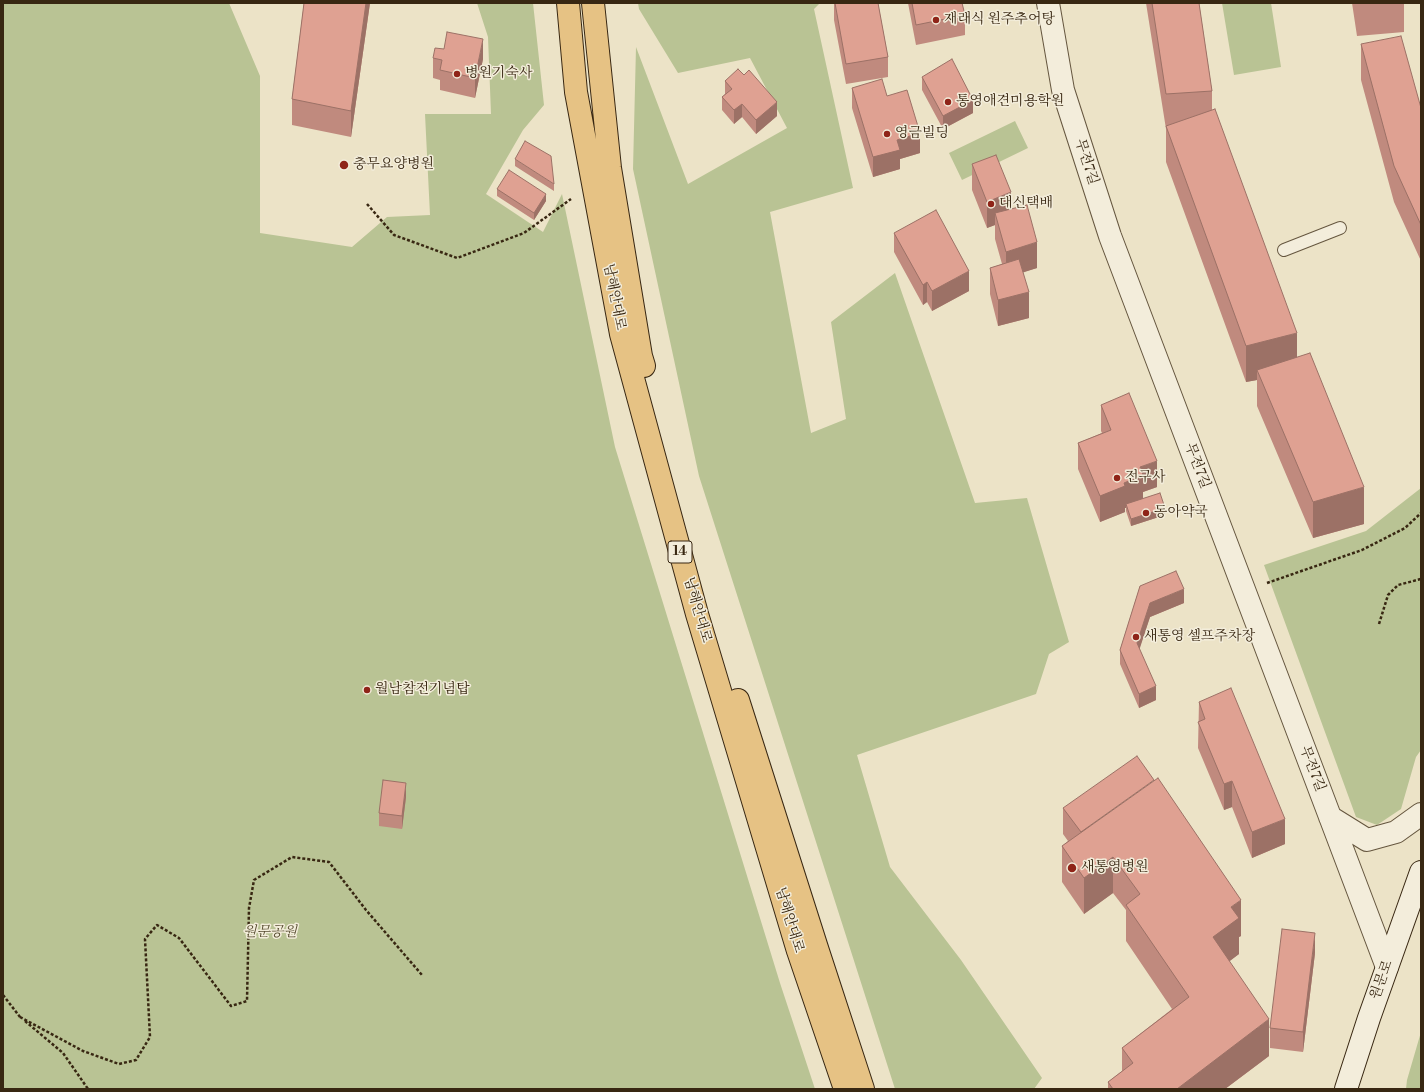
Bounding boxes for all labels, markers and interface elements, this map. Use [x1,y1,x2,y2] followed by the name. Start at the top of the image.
[944,12,1055,28] place label: 재래식 원주추어탕
[931,15,941,25] marker: 재래식 원주추어탕
[465,66,533,82] place label: 병원기숙사
[452,69,462,79] marker: 병원기숙사
[956,94,1064,110] place label: 통영애견미용학원
[943,97,953,107] marker: 통영애견미용학원
[895,126,949,142] place label: 영금빌딩
[882,129,892,139] marker: 영금빌딩
[1071,137,1101,187] street label: 무전7길
[353,157,434,173] place label: 충무요양병원
[338,159,350,171] marker: 충무요양병원
[999,196,1053,212] place label: 대신택배
[986,199,996,209] marker: 대신택배
[599,262,629,332] street label: 남해안대로
[1181,441,1213,491] street label: 무전7길
[1125,470,1166,486] place label: 전구사
[1112,473,1122,483] marker: 전구사
[1154,505,1208,521] place label: 동아약국
[1141,508,1151,518] marker: 동아약국
[668,541,692,563] road number: 14
[680,575,714,645] street label: 남해안대로
[1144,629,1255,645] place label: 새통영 셀프주차장
[1131,632,1141,642] marker: 새통영 셀프주차장
[375,682,470,698] place label: 월남참전기념탑
[362,685,372,695] marker: 월남참전기념탑
[1296,744,1328,794] street label: 무전7길
[1081,860,1149,876] place label: 새통영병원
[1066,862,1078,874] marker: 새통영병원
[771,885,807,955] street label: 남해안대로
[243,925,297,941] park label: 원문공원
[1367,958,1397,1002] street label: 원문로

